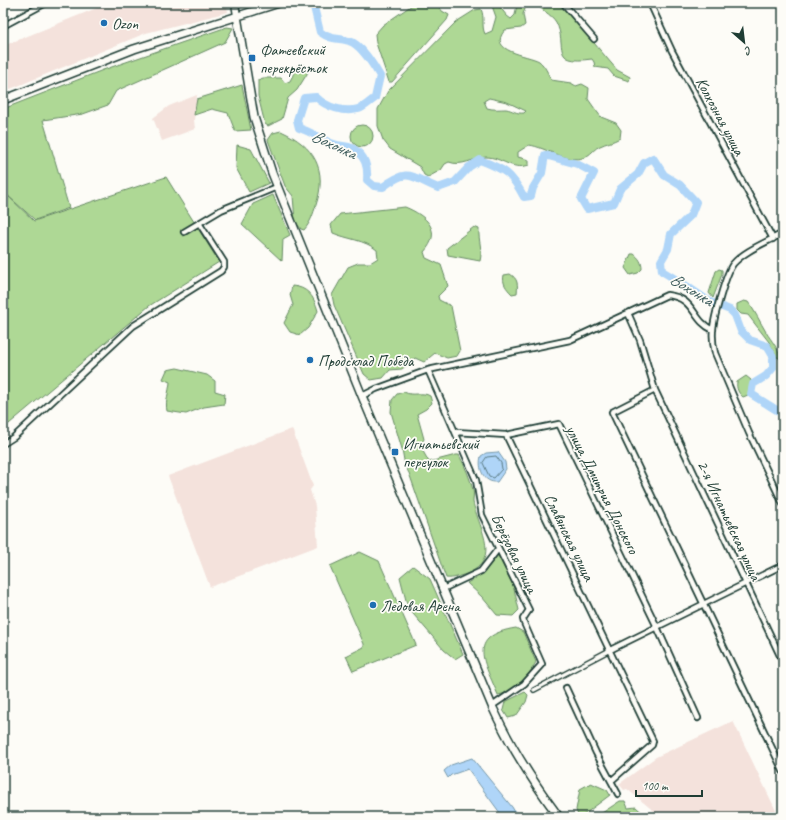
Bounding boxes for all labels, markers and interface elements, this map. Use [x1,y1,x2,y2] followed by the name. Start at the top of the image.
[112,14,139,34] place label: Ozon
[99,18,109,28] marker: Ozon
[724,22,764,62] north arrow
[260,40,328,78] place label: Фатеевский перекрёсток
[742,43,754,59] text: С
[247,53,257,63] marker: Фатеевский перекрёсток
[691,74,750,160] street label: Колхозная улица
[308,125,361,165] water label: Вохонка
[666,268,719,312] water label: Вохонка
[318,351,415,371] place label: Продсклад Победа
[305,355,315,365] marker: Продсклад Победа
[561,421,644,558] street label: улица Дмитрия Донского
[403,434,481,472] place label: Игнатьевский переулок
[390,447,400,457] marker: Игнатьевский переулок
[693,457,766,585] street label: 2-я Игнатьевская улица
[539,491,599,585] street label: Славянская улица
[486,511,543,598] street label: Берёзовая улица
[381,596,461,616] place label: Ледовая Арена
[368,600,378,610] marker: Ледовая Арена
[636,772,702,798] scale bar
[642,778,669,794] text: 100 m

